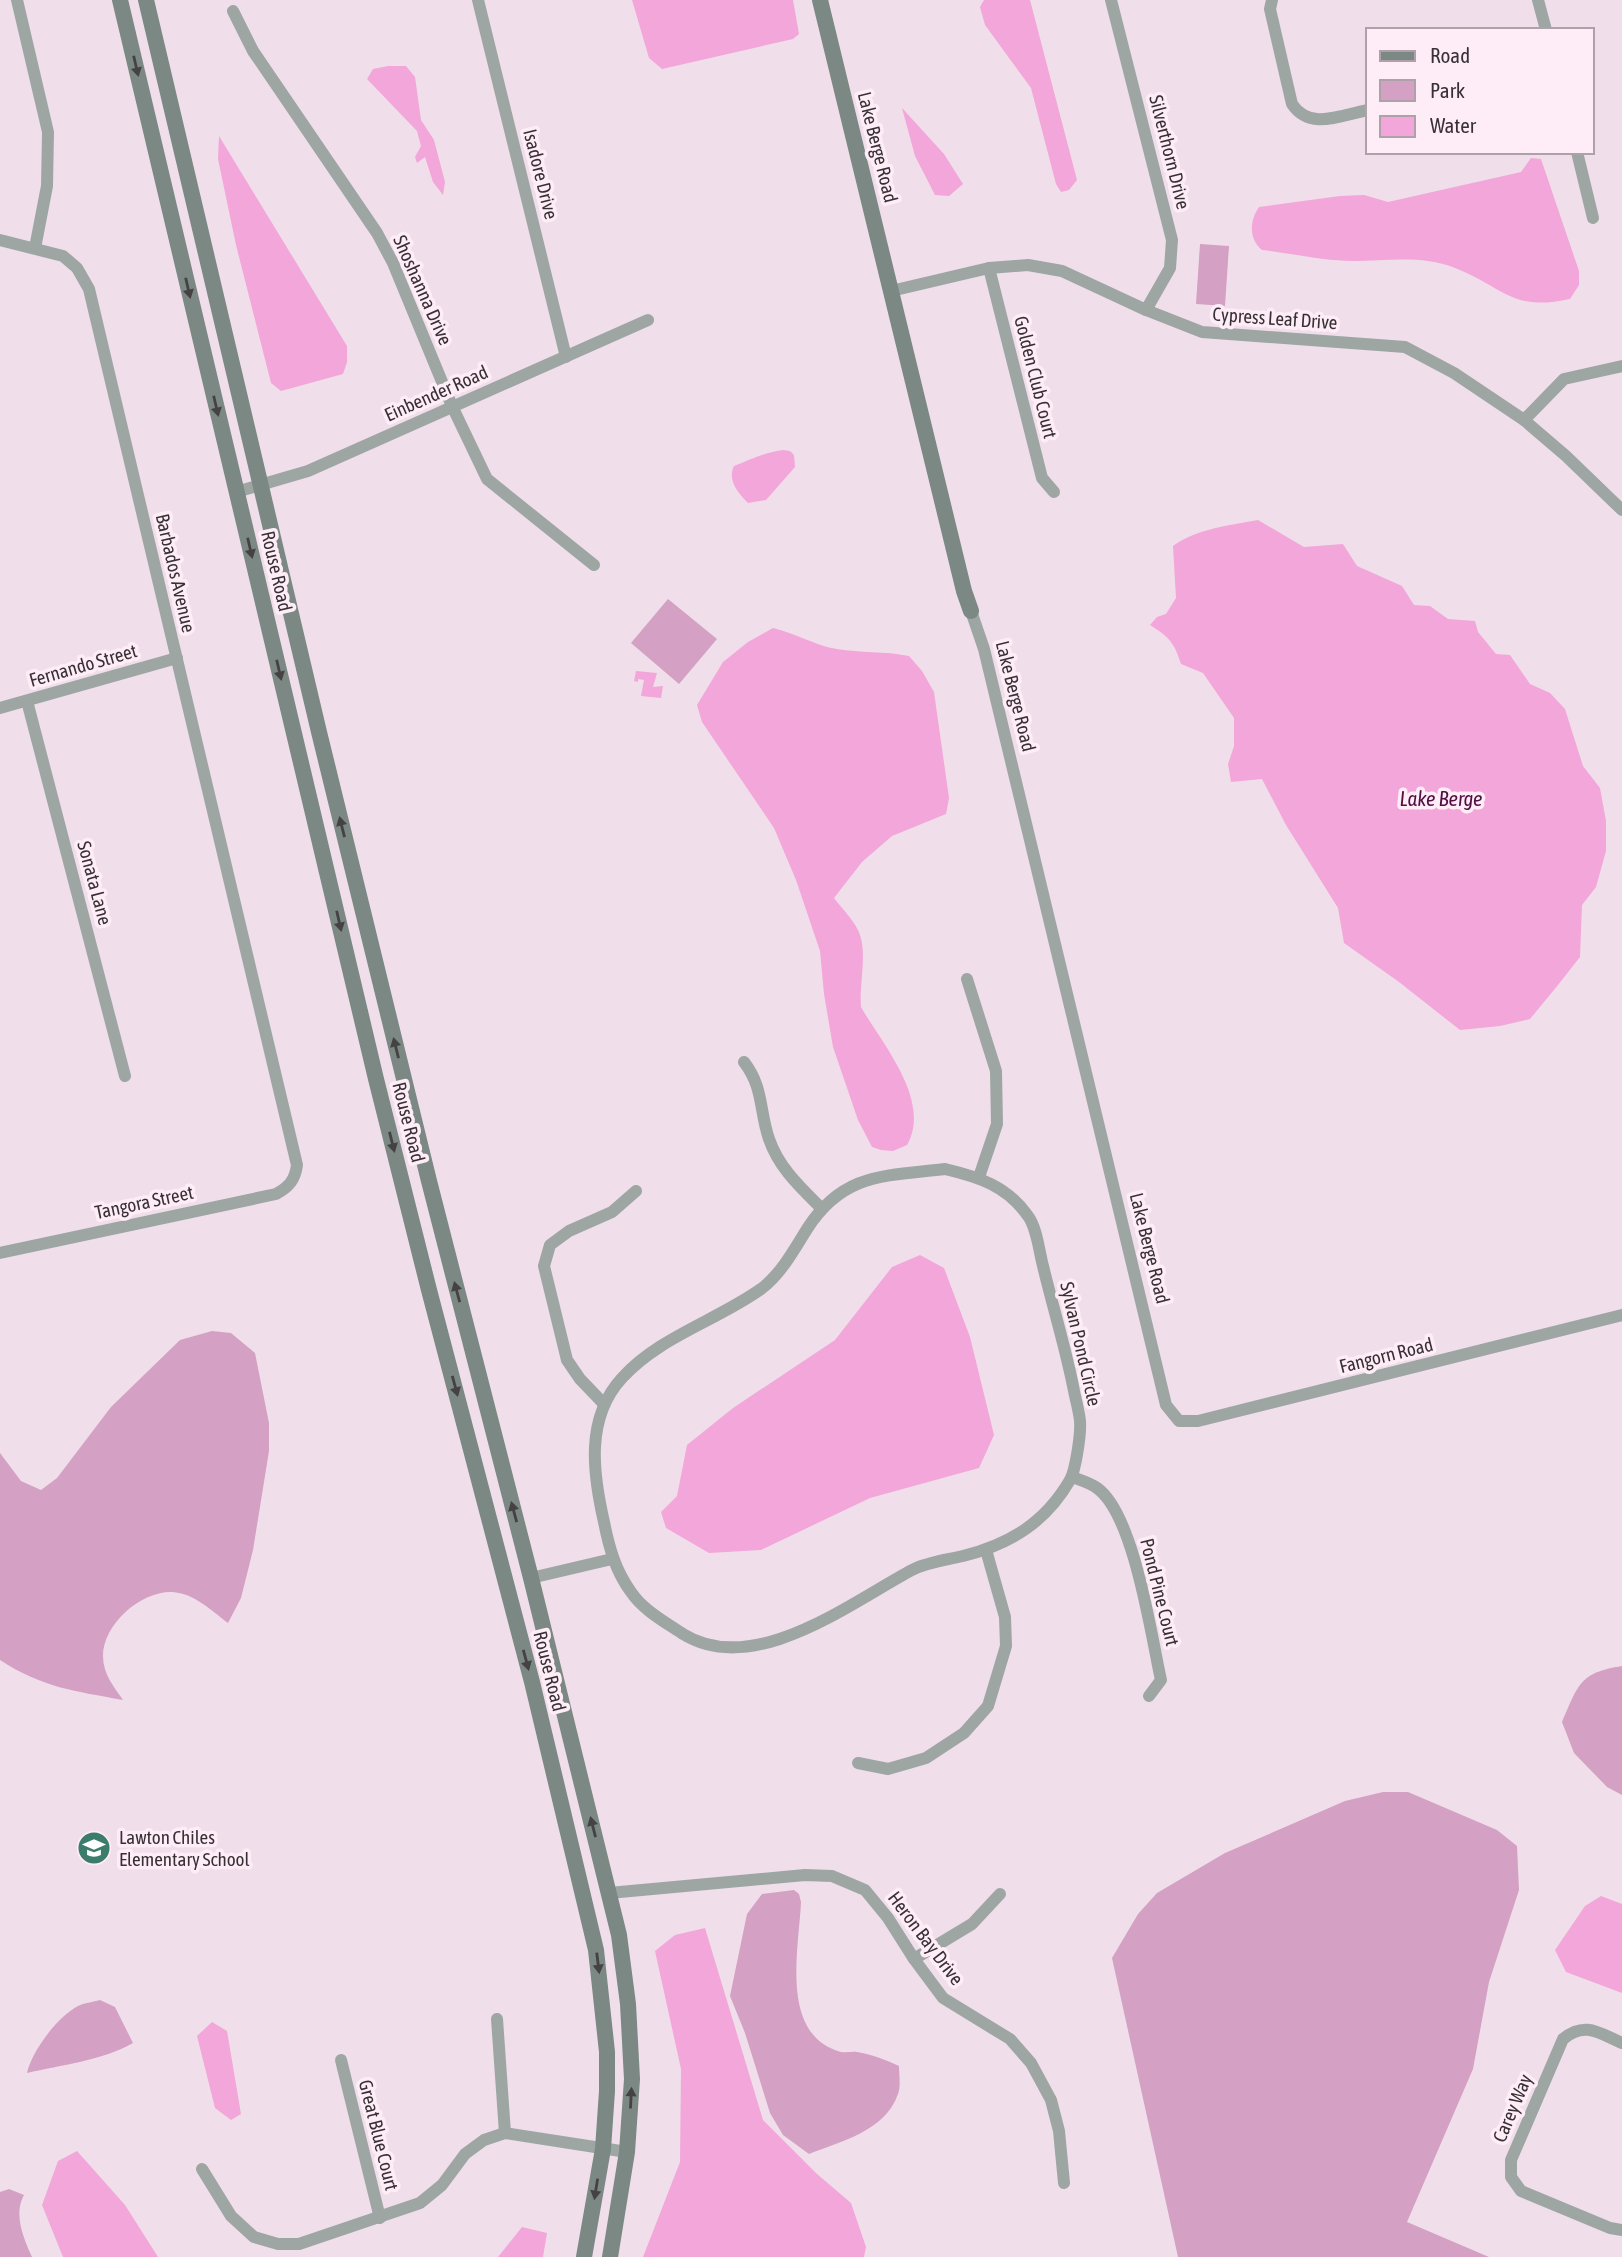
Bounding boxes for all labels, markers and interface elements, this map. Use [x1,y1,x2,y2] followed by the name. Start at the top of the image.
[1366,28,1594,154] legend
[1430,43,1470,67] text: Road
[131,56,142,78] one-way arrow
[1430,78,1465,102] text: Park
[854,89,902,205] street label: Lake Berge Road
[1145,93,1195,211] street label: Silverthorn Drive
[1430,113,1477,137] text: Water
[519,127,563,221] street label: Isadore Drive
[389,232,457,348] street label: Shoshanna Drive
[183,277,194,299] one-way arrow
[1212,303,1338,333] street label: Cypress Leaf Drive
[1010,314,1062,440] street label: Golden Club Court
[381,360,491,426] street label: Einbender Road
[211,395,222,417] one-way arrow
[152,512,200,634] street label: Barbados Avenue
[257,529,297,613] street label: Rouse Road
[244,537,255,559] one-way arrow
[992,638,1040,754] street label: Lake Berge Road
[27,639,139,691] street label: Fernando Street
[274,659,285,681] one-way arrow
[1399,786,1483,810] water label: Lake Berge
[336,816,347,838] one-way arrow
[73,839,117,927] street label: Sonata Lane
[334,910,345,932] one-way arrow
[390,1037,401,1059] one-way arrow
[388,1080,430,1164] street label: Rouse Road
[387,1131,398,1153] one-way arrow
[93,1181,195,1223] street label: Tangora Street
[1126,1190,1174,1306] street label: Lake Berge Road
[1056,1280,1106,1408] street label: Sylvan Pond Circle
[451,1281,462,1303] one-way arrow
[1337,1333,1435,1377] street label: Fangorn Road
[450,1376,460,1397] one-way arrow
[508,1501,519,1523] one-way arrow
[1136,1536,1184,1648] street label: Pond Pine Court
[529,1629,571,1713] street label: Rouse Road
[521,1649,532,1671] one-way arrow
[587,1816,598,1838] one-way arrow
[119,1826,250,1870] place label: Lawton Chiles Elementary School
[75,1829,113,1867] school or university icon: Lawton Chiles Elementary School
[884,1887,968,1989] street label: Heron Bay Drive
[593,1952,604,1974] one-way arrow
[1488,2071,1536,2145] street label: Carey Way
[355,2077,403,2193] street label: Great Blue Court
[625,2087,636,2109] one-way arrow
[590,2178,601,2200] one-way arrow

